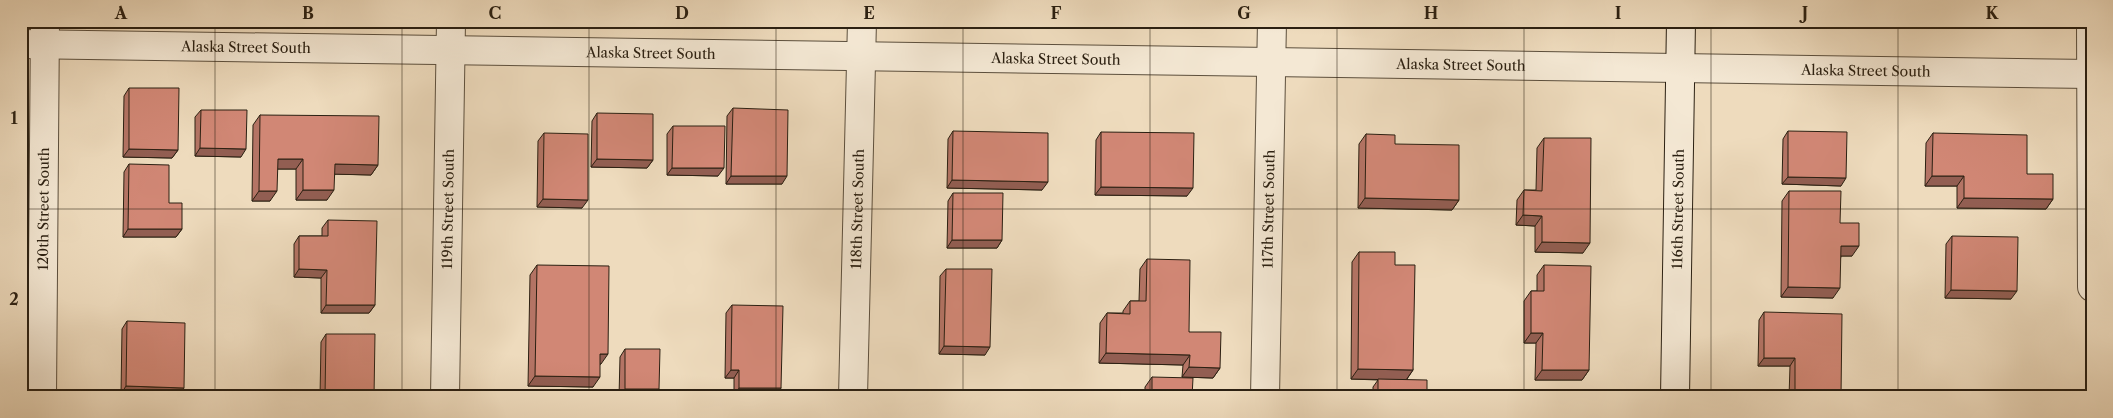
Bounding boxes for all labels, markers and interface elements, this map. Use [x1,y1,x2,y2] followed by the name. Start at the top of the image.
[114,3,128,23] text: A
[302,3,314,23] text: B
[489,3,501,23] text: C
[675,3,689,23] text: D
[863,3,875,23] text: E
[1051,3,1062,23] text: F
[1237,3,1251,23] text: G
[1424,3,1438,23] text: H
[1615,3,1622,23] text: I
[1799,3,1808,23] text: J
[1986,3,2000,23] text: K
[180,37,311,57] street label: Alaska Street South
[585,43,716,63] street label: Alaska Street South
[990,49,1121,69] street label: Alaska Street South
[1395,55,1526,75] street label: Alaska Street South
[1800,61,1931,81] street label: Alaska Street South
[10,108,18,128] text: 1
[34,147,53,271] street label: 120th Street South
[847,148,868,269] street label: 118th Street South
[438,149,458,269] street label: 119th Street South
[1258,149,1279,269] street label: 117th Street South
[1668,149,1688,269] street label: 116th Street South
[9,289,19,309] text: 2

